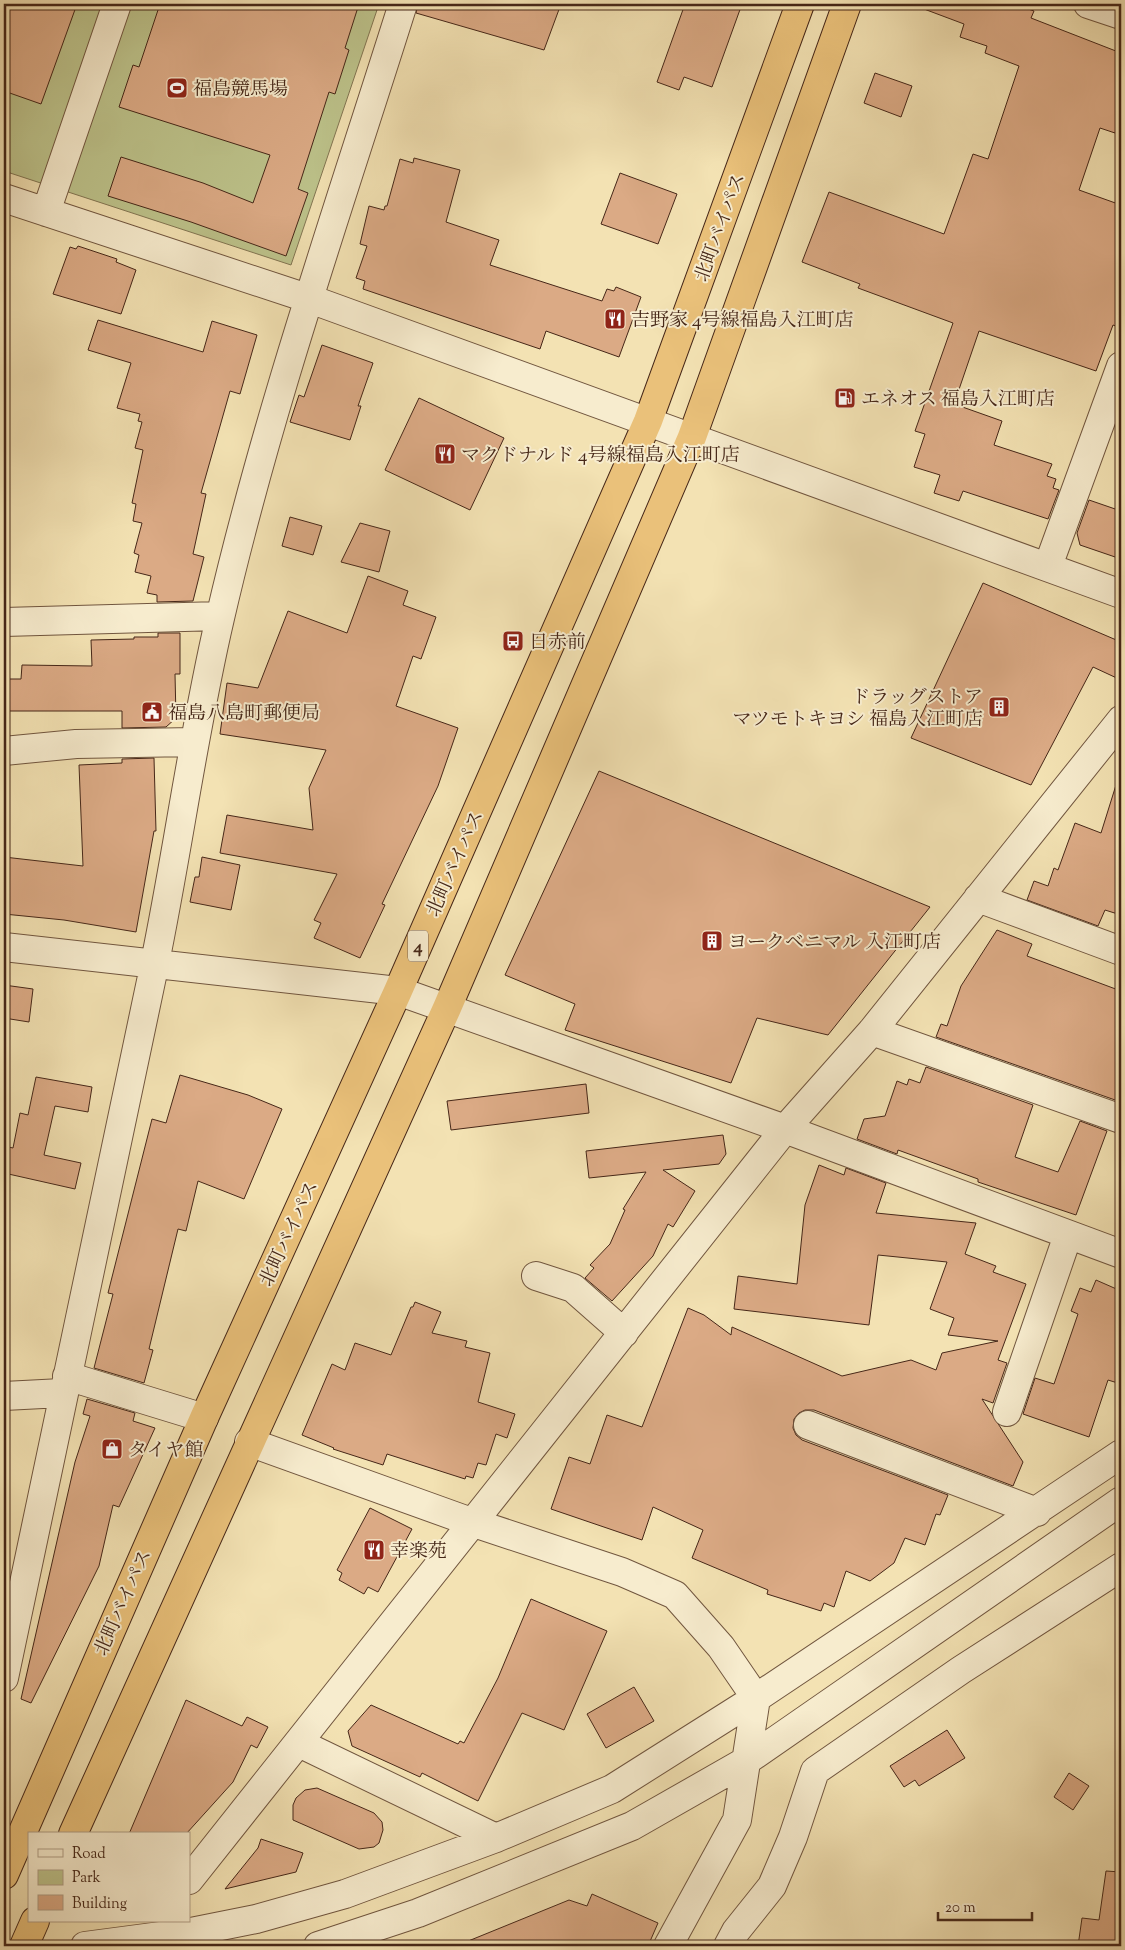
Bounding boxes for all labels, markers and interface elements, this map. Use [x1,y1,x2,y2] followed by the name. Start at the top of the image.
[165,76,189,100] sports icon: 福島競馬場
[193,77,288,104] place label: 福島競馬場
[689,170,753,286] street label: 北町バイパス
[603,307,627,331] restaurant icon: 吉野家 4号線福島入江町店
[631,308,854,335] place label: 吉野家 4号線福島入江町店
[833,386,857,410] fuel station icon: エネオス 福島入江町店
[861,387,1055,414] place label: エネオス 福島入江町店
[433,442,457,466] restaurant icon: マクドナルド 4号線福島入江町店
[461,443,740,470] place label: マクドナルド 4号線福島入江町店
[501,629,525,653] bus stop icon: 日赤前
[529,630,586,657] place label: 日赤前
[733,685,983,734] place label: ドラッグストア マツモトキヨシ 福島入江町店
[987,695,1011,719] building icon: ドラッグストア マツモトキヨシ 福島入江町店
[140,700,164,724] public building icon: 福島八島町郵便局
[168,701,320,728] place label: 福島八島町郵便局
[421,807,492,921] street label: 北町バイパス
[700,929,724,953] building icon: ヨークベニマル 入江町店
[408,930,428,961] road number: 4
[728,930,941,957] place label: ヨークベニマル 入江町店
[254,1177,327,1291] street label: 北町バイパス
[100,1437,124,1461] shop icon: タイヤ館
[128,1438,204,1465] place label: タイヤ館
[362,1538,386,1562] restaurant icon: 幸楽苑
[390,1539,447,1566] place label: 幸楽苑
[89,1546,160,1660] street label: 北町バイパス
[28,1832,190,1922] legend
[72,1844,106,1865] text: Road
[72,1868,101,1889] text: Park
[938,1890,1031,1922] scale bar
[72,1894,127,1915] text: Building
[945,1898,976,1919] text: 20 m

